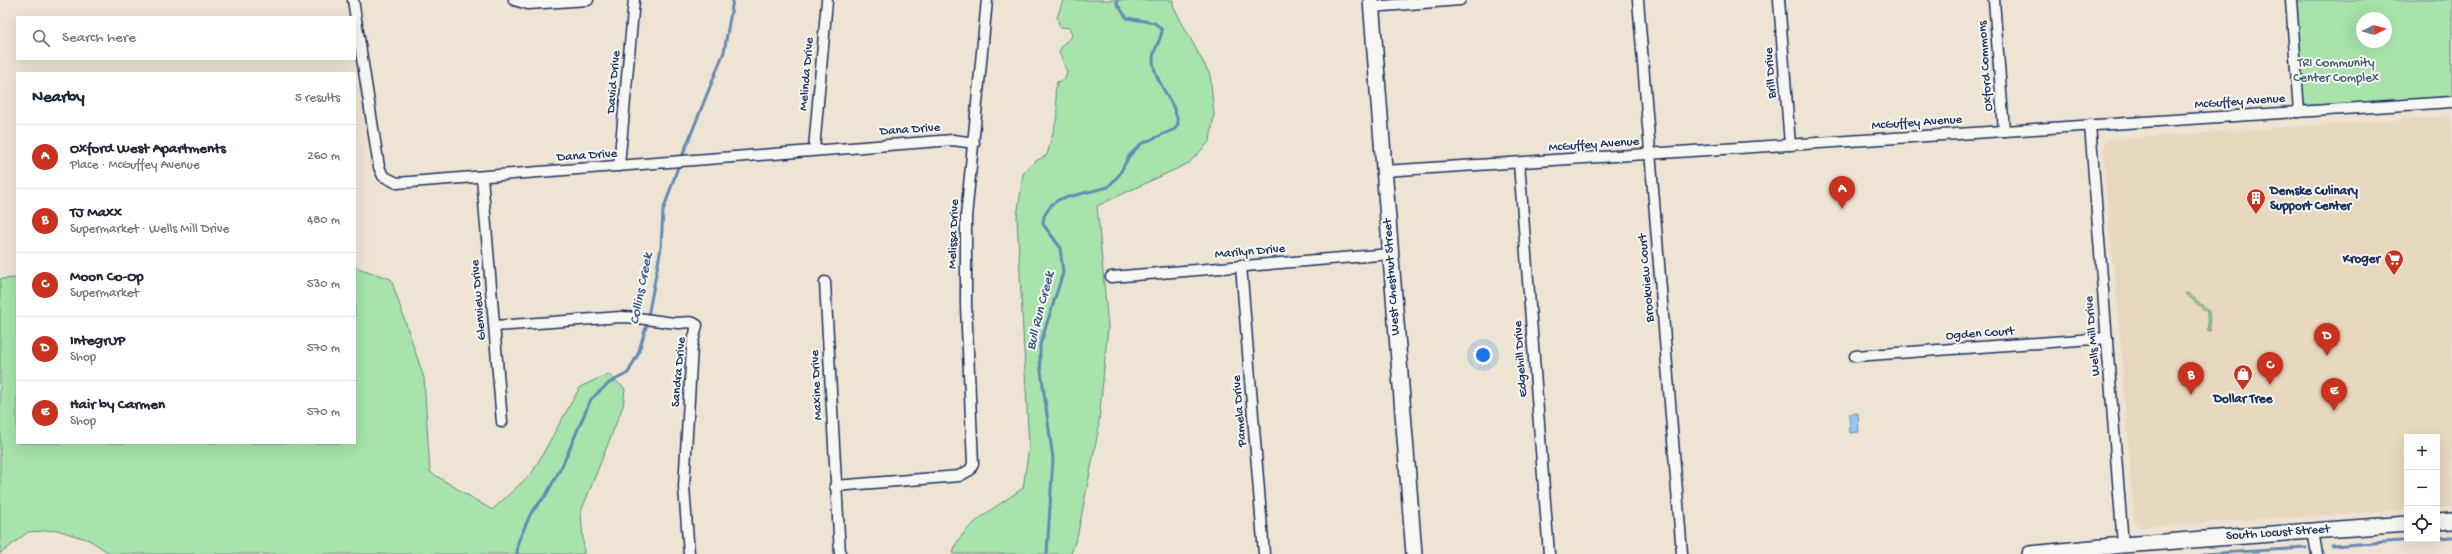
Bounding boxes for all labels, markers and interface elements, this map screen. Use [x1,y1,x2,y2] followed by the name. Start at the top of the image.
[2356,12,2392,48] north arrow
[16,16,356,60] search box
[1975,19,1997,112] street label: Oxford Commons
[30,27,52,49] icon: search
[62,29,136,47] text: Search here
[796,36,818,111] street label: Melinda Drive
[1762,47,1780,100] street label: Brill Drive
[604,50,624,115] street label: David Drive
[2293,56,2379,86] park label: TRI Community Center Complex
[32,88,85,108] text: Nearby
[295,91,340,106] text: 5 results
[2194,91,2286,113] street label: McGuffey Avenue
[1871,112,1963,134] street label: McGuffey Avenue
[878,120,941,140] street label: Dana Drive
[1548,134,1640,156] street label: McGuffey Avenue
[70,140,226,158] text: Oxford West Apartments
[555,146,618,166] street label: Dana Drive
[41,149,49,164] text: A
[307,149,340,164] text: 260 m
[70,158,200,173] text: Place · McGuffey Avenue
[1829,176,1855,209] pin: A
[2269,184,2359,215] place label: Demske Culinary Support Center
[2245,187,2267,215] building icon: Demske Culinary Support Center
[945,199,963,269] street label: Melissa Drive
[70,204,122,222] text: TJ Maxx
[42,213,48,228] text: B
[307,213,340,228] text: 480 m
[1380,216,1404,336] street label: West Chestnut Street
[70,222,229,237] text: Supermarket · Wells Mill Drive
[1636,231,1658,324] street label: Brookview Court
[1214,241,1286,263] street label: Marilyn Drive
[2383,248,2405,276] supermarket icon: Kroger
[627,250,658,326] water label: Collins Creek
[2342,252,2381,267] place label: Kroger
[468,259,490,341] street label: Glenview Drive
[70,268,144,286] text: Moon Co-Op
[1023,268,1059,352] water label: Bull Run Creek
[41,277,49,292] text: C
[307,277,340,292] text: 530 m
[70,286,139,301] text: Supermarket
[2082,295,2104,377] street label: Wells Mill Drive
[1511,320,1531,398] street label: Edgehill Drive
[2314,323,2340,356] pin: D
[1945,324,2016,344] street label: Ogden Court
[70,332,125,350] text: IntegrUP
[668,336,690,408] street label: Sandra Drive
[41,341,49,356] text: D
[307,341,340,356] text: 570 m
[1473,345,1493,365] your location
[808,349,826,420] street label: Maxine Drive
[70,350,96,365] text: Shop
[2257,352,2283,385] pin: C
[2178,362,2204,395] pin: B
[2232,363,2254,391] shop icon: Dollar Tree
[1229,374,1251,448] street label: Pamela Drive
[2321,378,2347,411] pin: E
[2213,392,2274,407] place label: Dollar Tree
[70,396,165,414] text: Hair by Carmen
[41,405,49,420] text: E
[307,405,340,420] text: 570 m
[70,414,96,429] text: Shop
[2404,434,2440,542] map controls
[2404,434,2440,470] button: +
[2404,470,2440,506] button: −
[2404,506,2440,542] button: locate
[2226,522,2332,544] street label: South Locust Street

